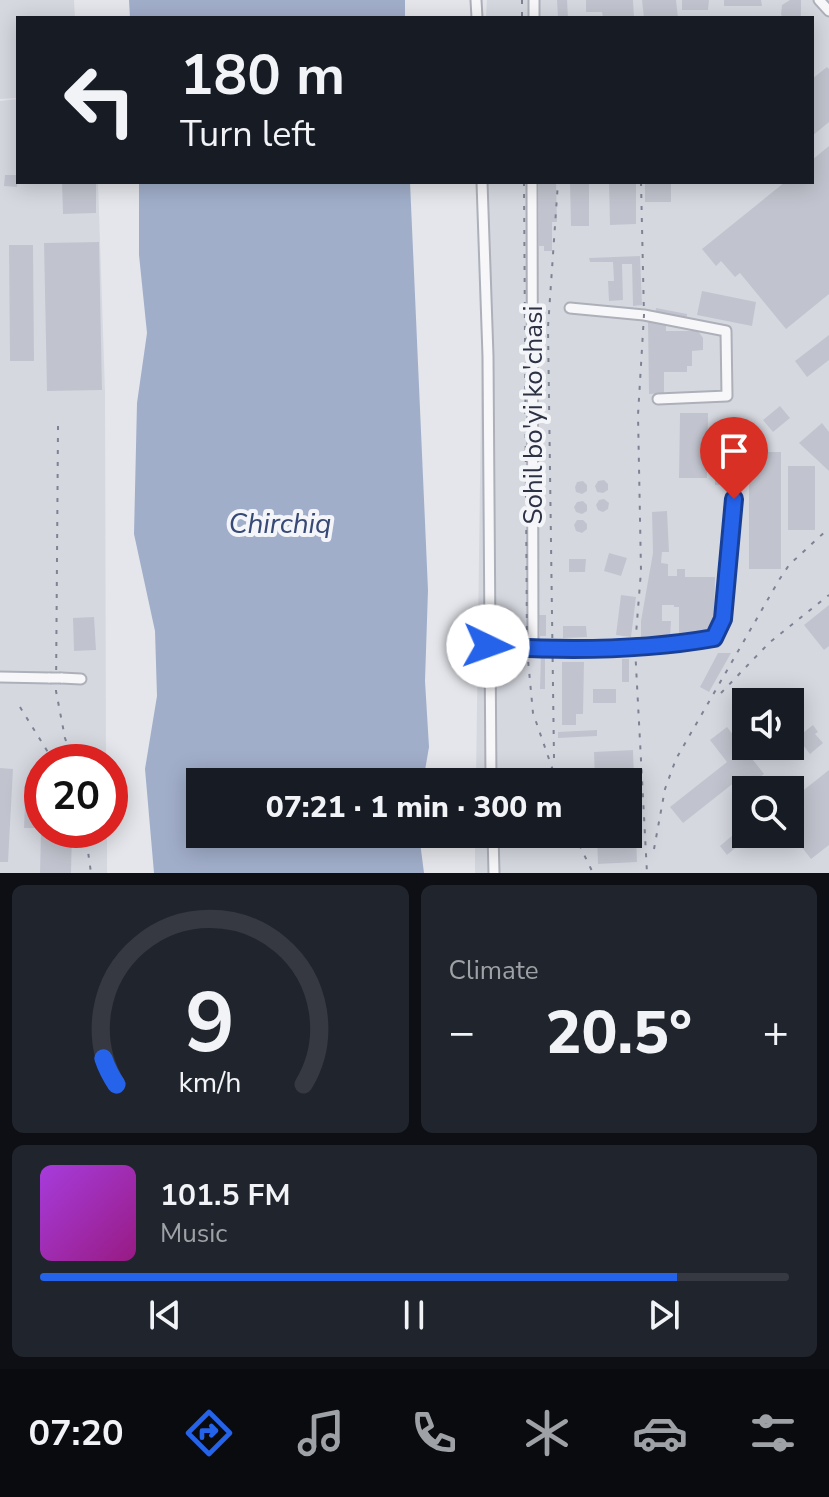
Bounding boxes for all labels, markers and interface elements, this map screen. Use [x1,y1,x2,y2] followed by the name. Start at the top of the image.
[180,37,345,114] text: 180 m
[48,48,152,152] icon: left
[180,110,315,159] text: Turn left
[516,305,551,525] street label: Sohil bo'yi ko'chasi
[700,417,768,499] pin
[712,429,756,473] icon: arrive
[229,505,331,543] water label: Chirchiq
[446,604,530,688] position arrow
[732,688,804,848] map controls
[732,688,804,760] button: sound
[24,744,128,848] speed limit sign: 20
[732,776,804,848] button: search
[266,787,562,828] text: 07:21 · 1 min · 300 m
[449,953,539,988] text: Climate
[185,967,235,1080] text: 9
[545,992,692,1074] text: 20.5°
[449,1003,475,1063] text: −
[763,1003,789,1063] text: +
[179,1063,242,1102] text: km/h
[160,1175,290,1216] text: 101.5 FM
[160,1216,227,1251] text: Music
[143,1293,187,1337] icon: previous
[392,1293,436,1337] icon: pause
[642,1293,686,1337] icon: next
[181,1405,237,1461] icon: directions
[293,1405,349,1461] icon: music
[406,1405,462,1461] icon: phone
[519,1405,575,1461] icon: climate
[632,1405,688,1461] icon: car
[745,1405,801,1461] icon: filters
[28,1409,124,1458] text: 07:20

